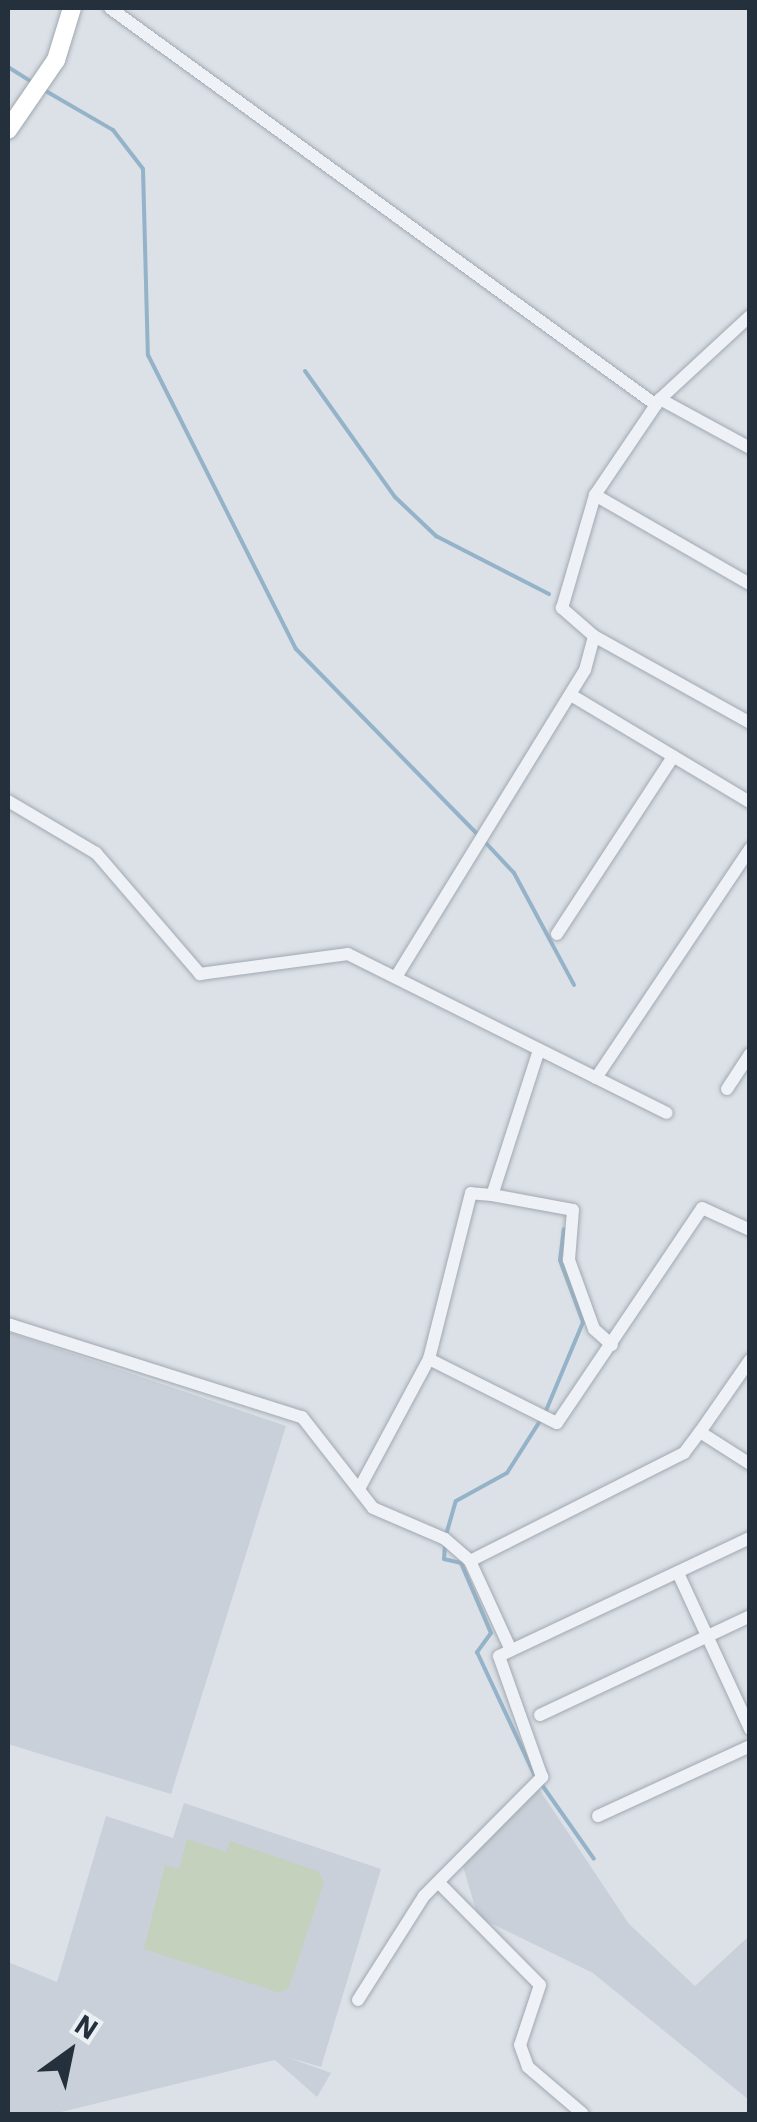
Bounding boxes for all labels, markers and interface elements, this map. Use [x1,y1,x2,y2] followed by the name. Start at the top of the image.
[20,2002,120,2102] north arrow
[68,2005,105,2047] text: N

